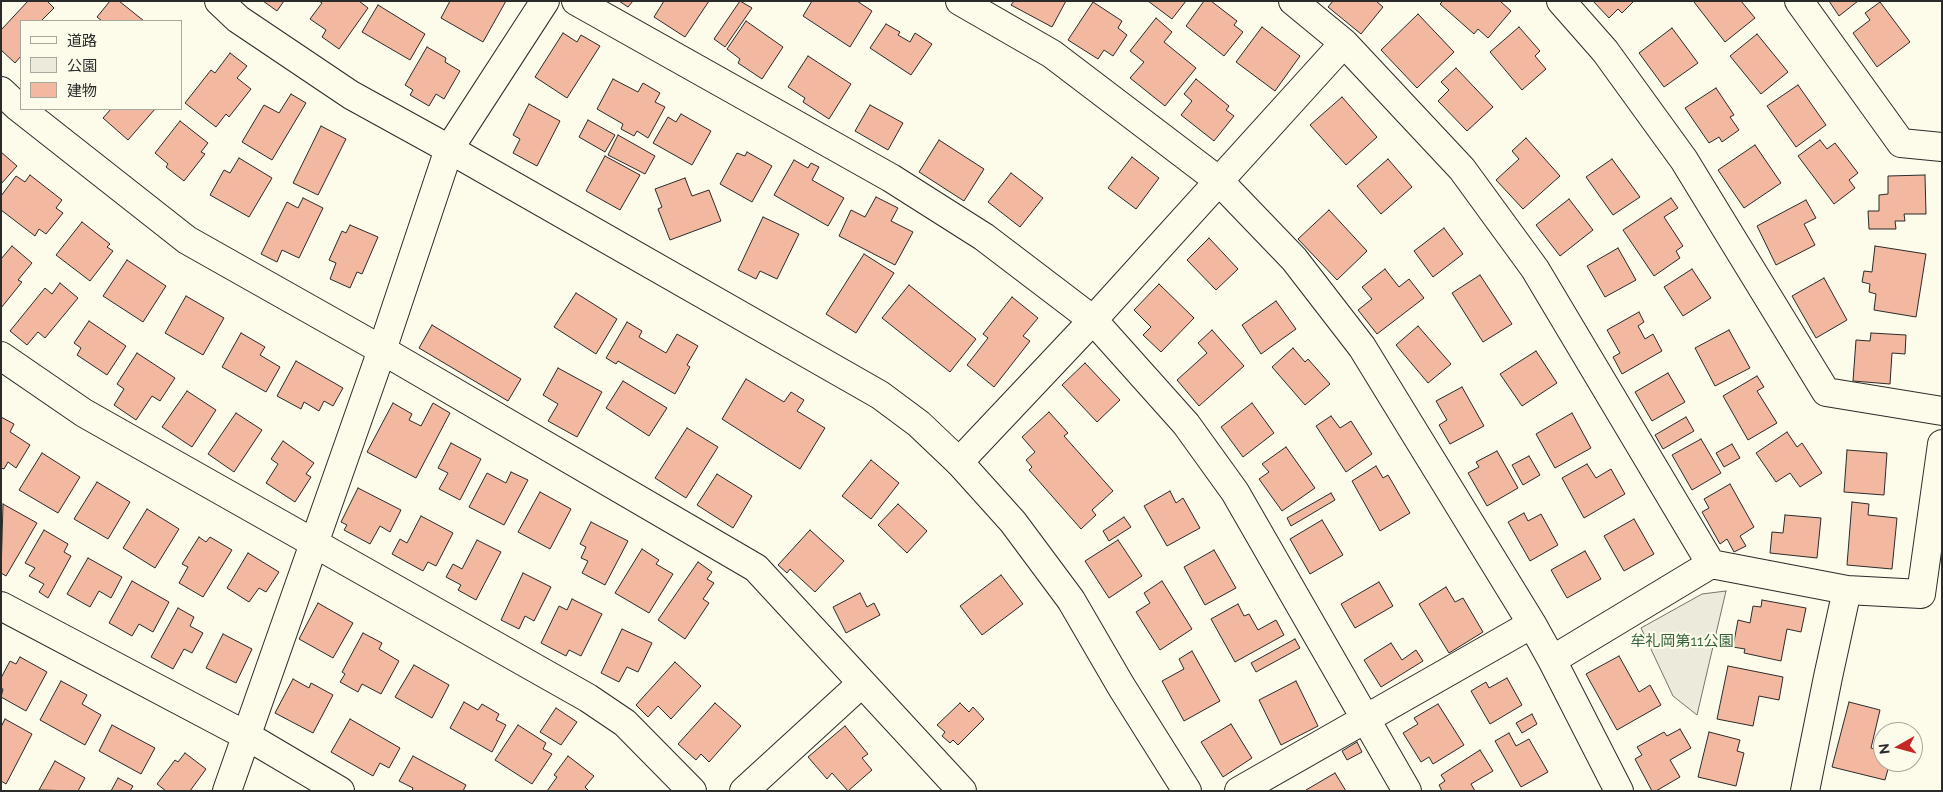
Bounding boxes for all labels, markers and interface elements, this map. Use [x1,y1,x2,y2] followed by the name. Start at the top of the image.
[20,20,182,110] legend
[67,32,97,50] text: 道路
[67,57,97,75] text: 公園
[67,82,97,100] text: 建物
[1631,632,1733,650] park label: 牟礼岡第11公園
[1873,722,1923,772] north arrow
[1876,742,1893,755] text: N

